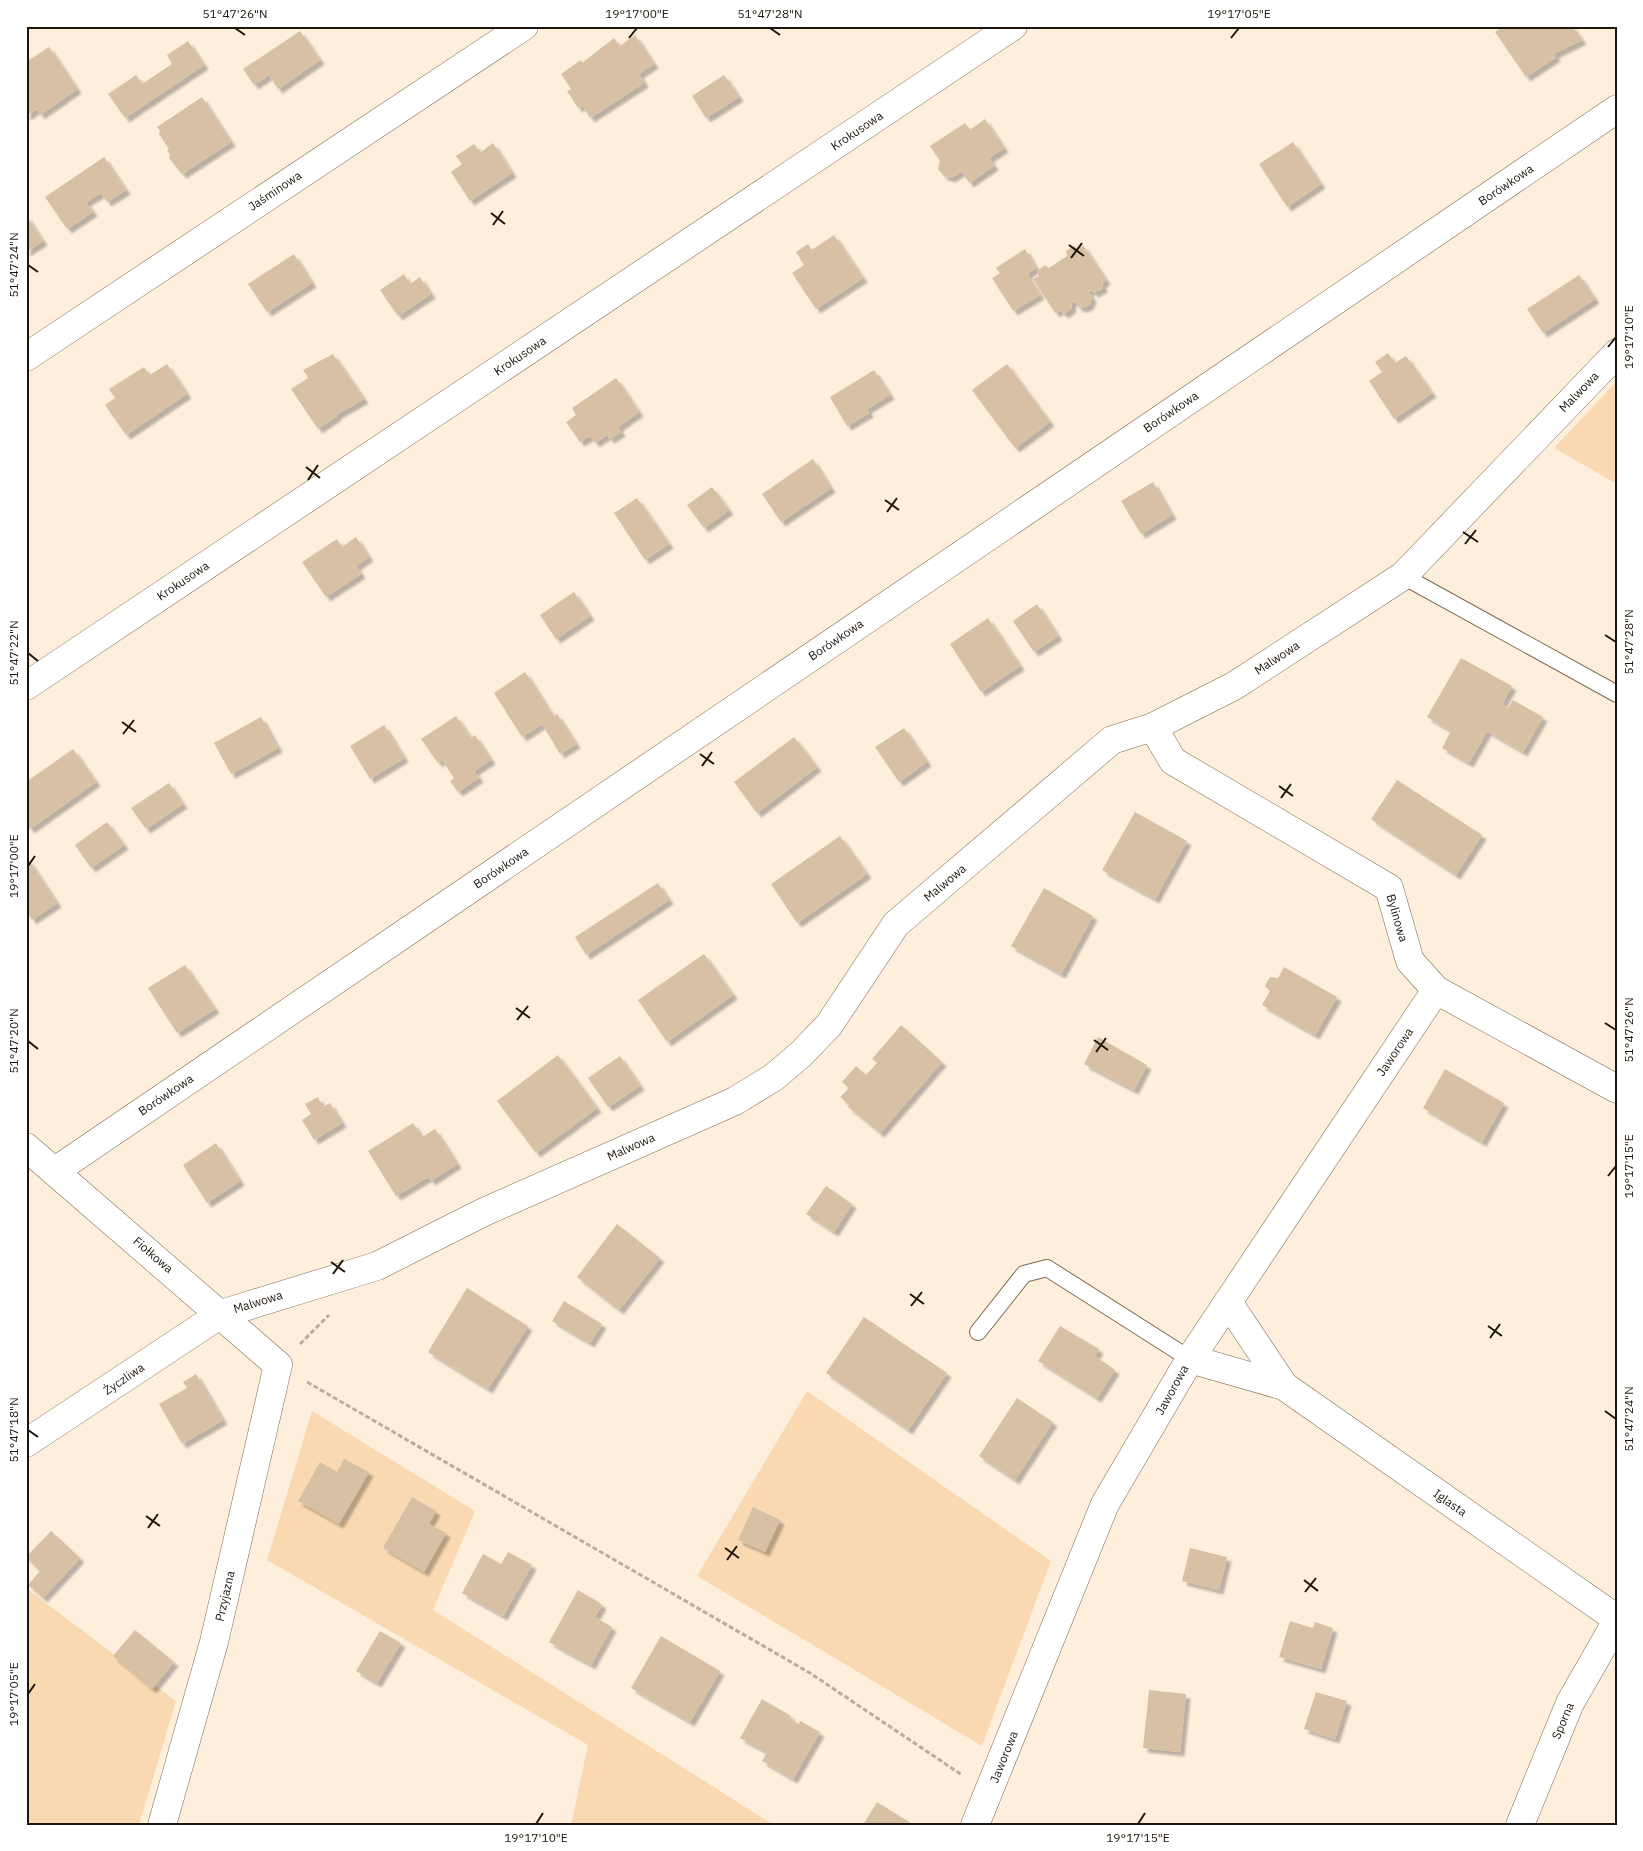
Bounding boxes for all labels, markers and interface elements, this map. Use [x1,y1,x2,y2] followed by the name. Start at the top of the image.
[202,6,268,21] text: 51°47'26"N
[605,6,669,21] text: 19°17'00"E
[737,6,803,21] text: 51°47'28"N
[1207,6,1271,21] text: 19°17'05"E
[828,107,886,153] street label: Krokusowa
[1475,160,1537,208] street label: Borówkowa
[245,167,305,214] street label: Jaśminowa
[6,232,21,298] text: 51°47'24"N
[1621,305,1636,369] text: 19°17'10"E
[491,332,549,378] street label: Krokusowa
[1556,368,1602,415] street label: Malwowa
[1140,387,1202,435] street label: Borówkowa
[154,557,212,603] street label: Krokusowa
[1621,609,1636,675] text: 51°47'28"N
[805,615,867,663] street label: Borówkowa
[6,620,21,686] text: 51°47'22"N
[1251,637,1303,678] street label: Malwowa
[6,834,21,898] text: 19°17'00"E
[470,843,532,891] street label: Borówkowa
[920,860,969,905] street label: Malwowa
[1384,892,1412,944] street label: Bylinowa
[1621,997,1636,1063] text: 51°47'26"N
[6,1008,21,1074] text: 51°47'20"N
[1373,1024,1416,1079] street label: Jaworowa
[135,1070,197,1118] street label: Borówkowa
[605,1129,658,1164] street label: Malwowa
[1621,1134,1636,1198] text: 19°17'15"E
[130,1233,177,1276] street label: Fiołkowa
[231,1287,285,1316] street label: Malwowa
[100,1359,148,1398] street label: Życzliwa
[1152,1362,1192,1417] street label: Jaworowa
[1621,1386,1636,1452] text: 51°47'24"N
[6,1397,21,1463] text: 51°47'18"N
[1431,1486,1470,1520] street label: Iglasta
[211,1569,238,1623] street label: Przyjazna
[6,1662,21,1726] text: 19°17'05"E
[1548,1700,1577,1741] street label: Sporna
[986,1728,1021,1785] street label: Jaworowa
[504,1830,568,1845] text: 19°17'10"E
[1106,1830,1170,1845] text: 19°17'15"E

